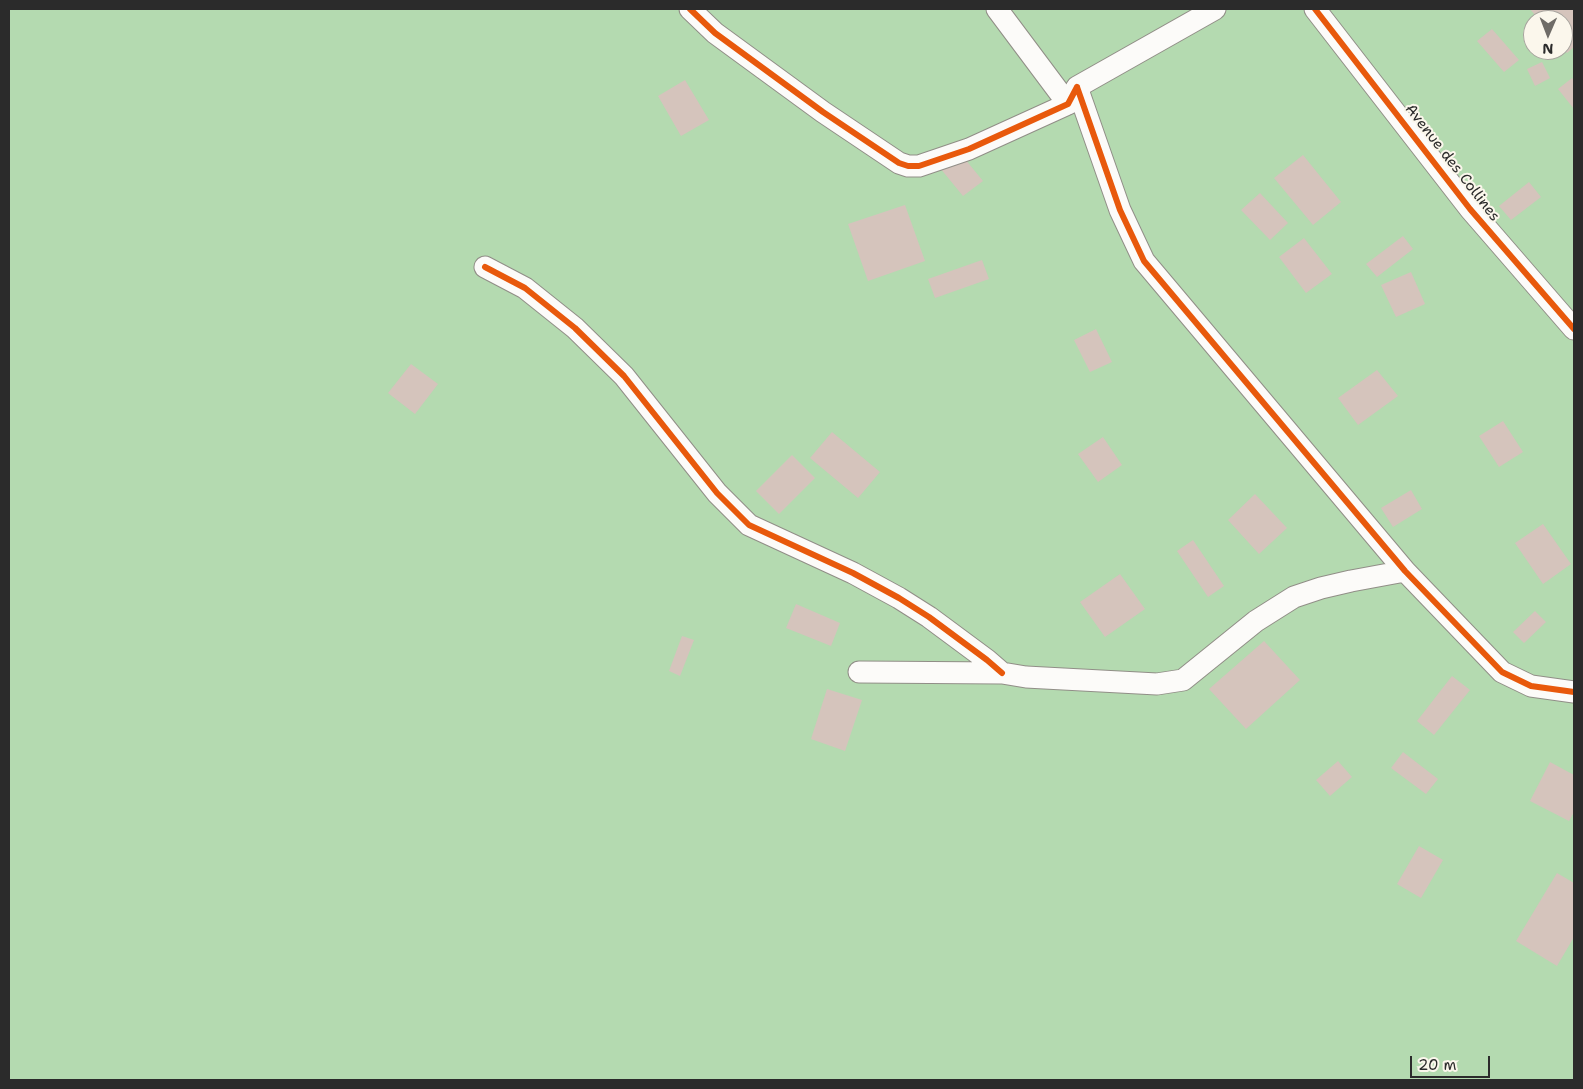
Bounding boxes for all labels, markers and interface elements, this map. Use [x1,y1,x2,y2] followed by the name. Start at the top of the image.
[1523,10,1573,60] north arrow
[1542,40,1553,58] text: N
[1401,101,1503,225] street label: Avenue des Collines
[1413,1046,1493,1078] scale bar
[1418,1055,1457,1075] text: 20 m

